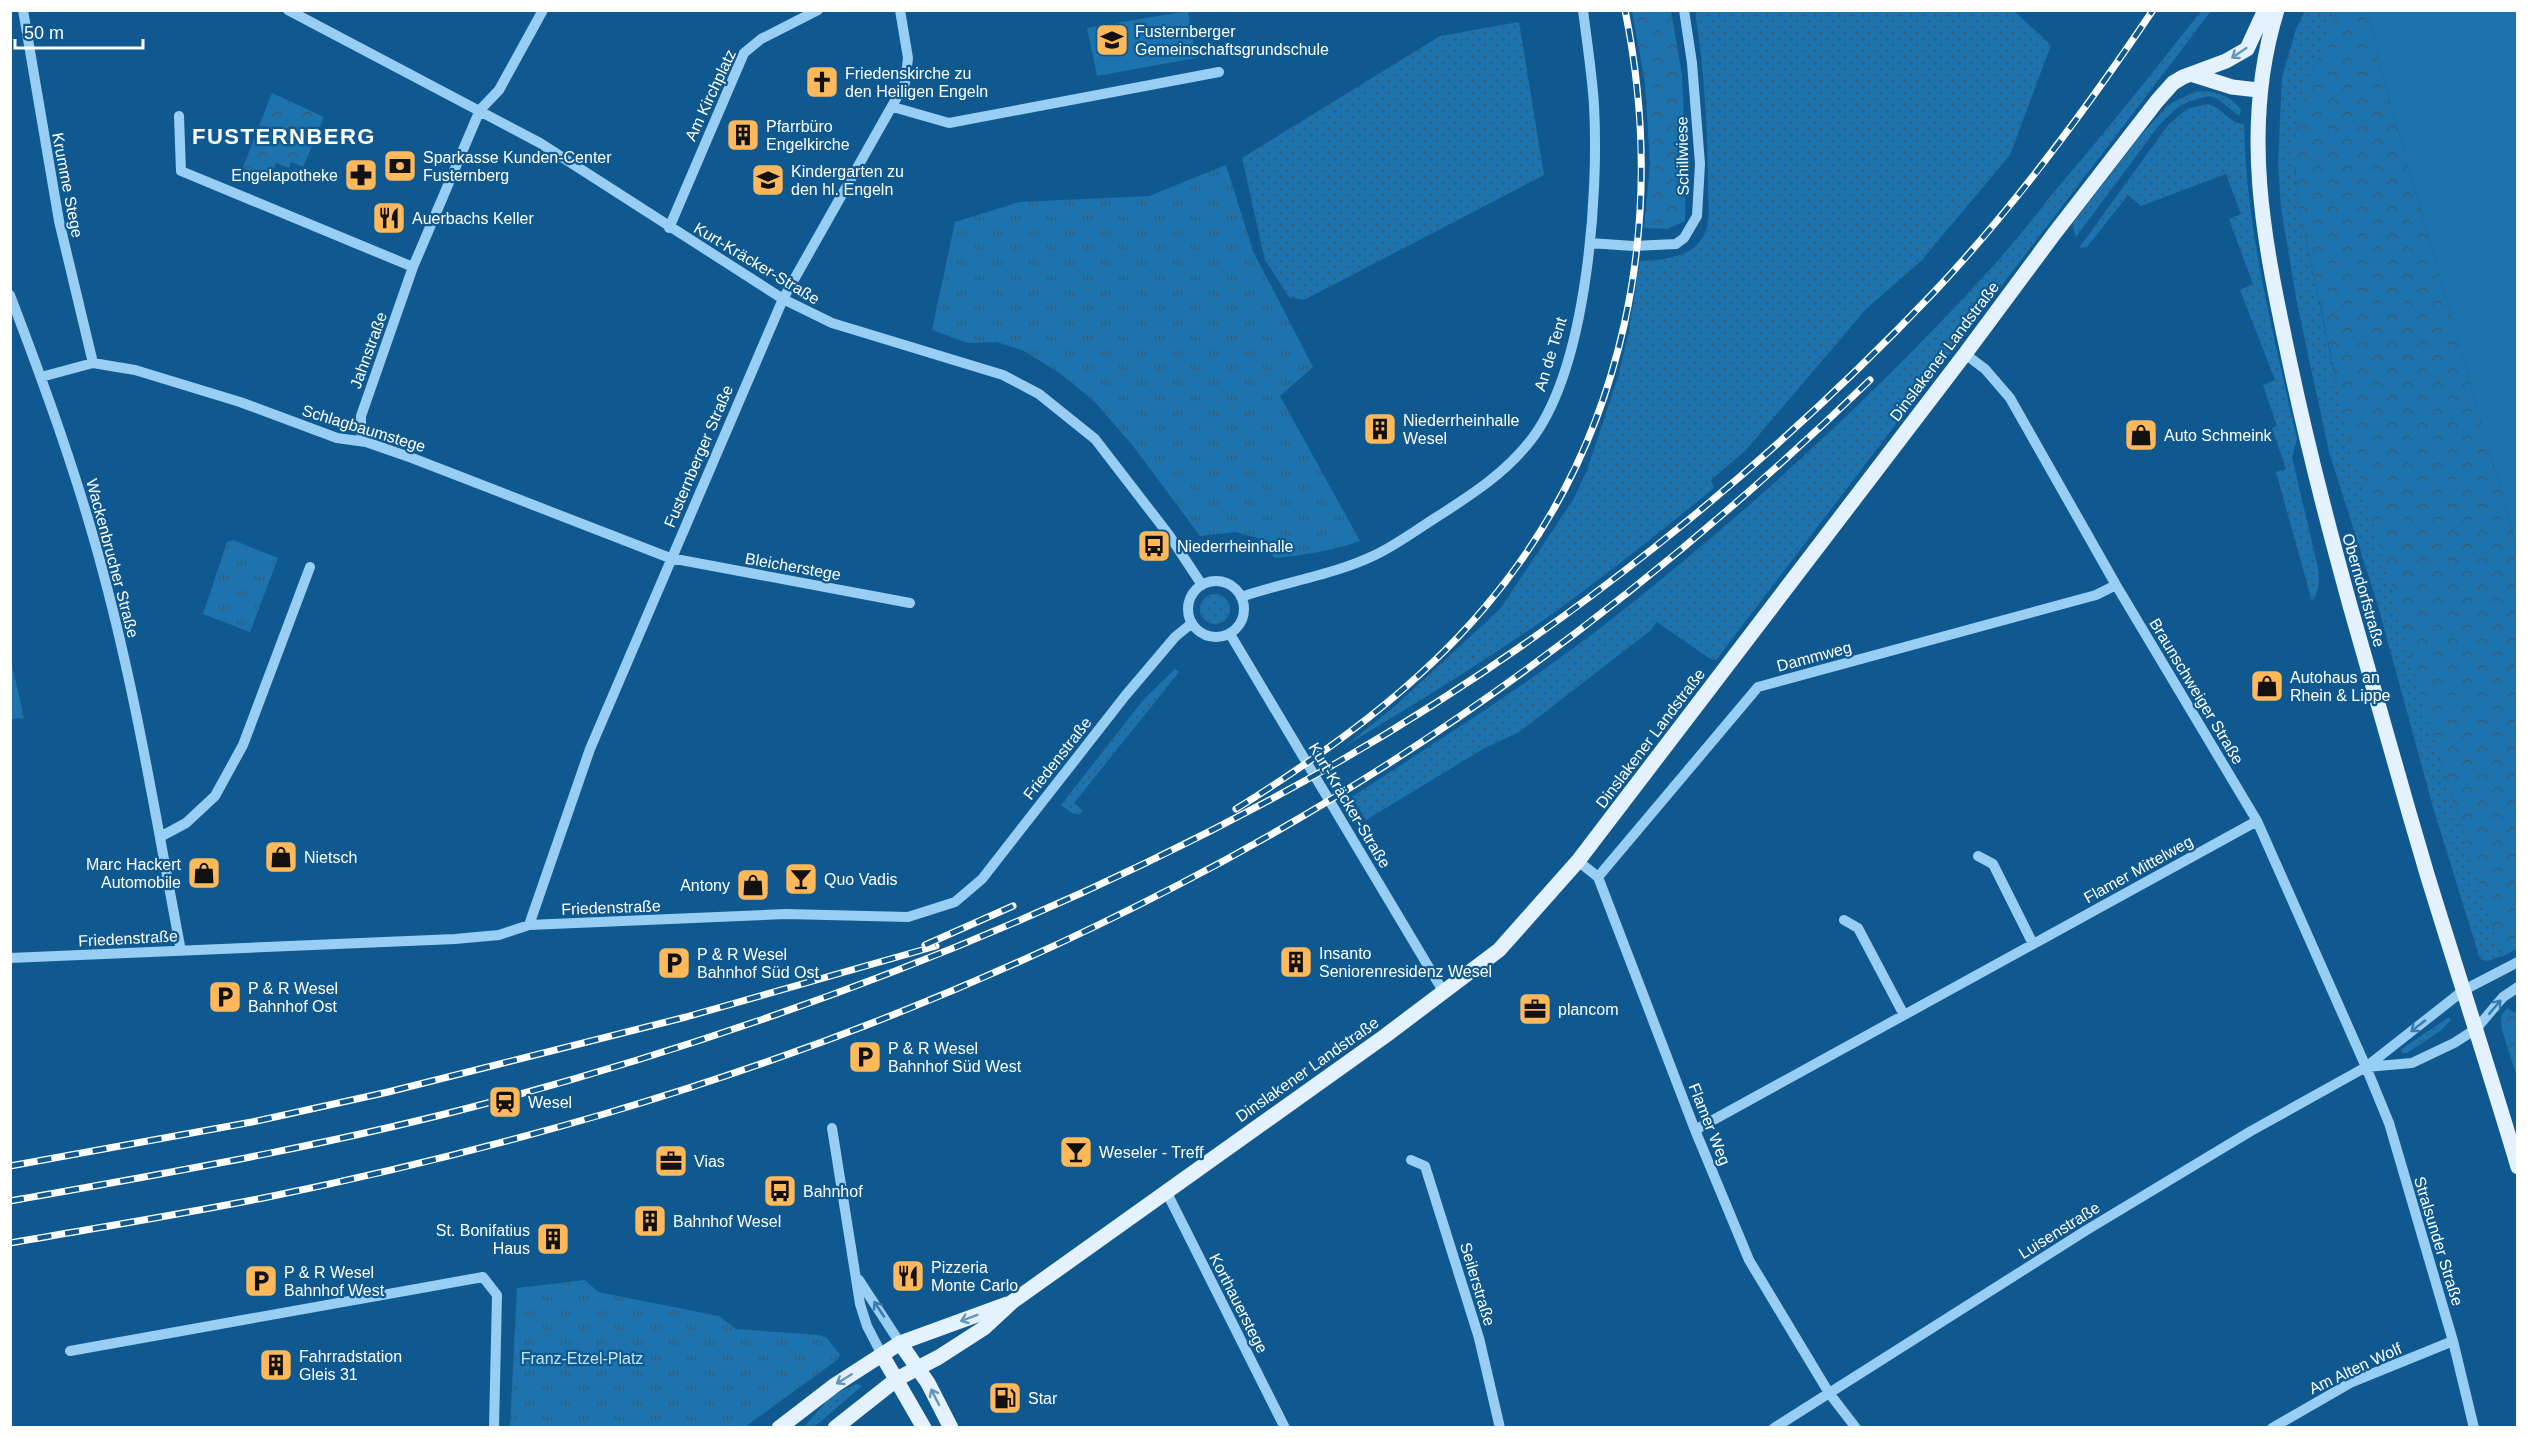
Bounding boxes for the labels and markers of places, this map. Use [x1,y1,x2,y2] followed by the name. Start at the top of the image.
[1094,22,1130,58] school or university icon: Fusternberger Gemeinschaftsgrundschule
[1135,23,1329,58] place label: Fusternberger Gemeinschaftsgrundschule
[804,64,840,100] church icon: Friedenskirche zu den Heiligen Engeln
[845,65,988,100] place label: Friedenskirche zu den Heiligen Engeln
[725,117,761,153] building icon: Pfarrbüro Engelkirche
[766,118,850,153] place label: Pfarrbüro Engelkirche
[382,148,418,184] bank icon: Sparkasse Kunden-Center Fusternberg
[423,149,612,184] place label: Sparkasse Kunden-Center Fusternberg
[343,157,379,193] pharmacy icon: Engelapotheke
[750,162,786,198] school or university icon: Kindergarten zu den hl. Engeln
[791,163,904,198] place label: Kindergarten zu den hl. Engeln
[231,167,338,184] place label: Engelapotheke
[371,200,407,236] restaurant icon: Auerbachs Keller
[412,210,535,227] place label: Auerbachs Keller
[1362,411,1398,447] building icon: Niederrheinhalle Wesel
[1403,412,1520,447] place label: Niederrheinhalle Wesel
[2123,417,2159,453] shop icon: Auto Schmeink
[2164,427,2273,444] place label: Auto Schmeink
[1136,528,1172,564] bus stop icon: Niederrheinhalle
[1177,538,1294,555] place label: Niederrheinhalle
[2249,668,2285,704] shop icon: Autohaus an Rhein & Lippe
[2290,669,2391,704] place label: Autohaus an Rhein & Lippe
[263,839,299,875] shop icon: Nietsch
[304,849,357,866] place label: Nietsch
[186,855,222,891] shop icon: Marc Hackert Automobile
[86,856,182,891] place label: Marc Hackert Automobile
[783,861,819,897] bar icon: Quo Vadis
[735,867,771,903] shop icon: Antony
[824,871,898,888] place label: Quo Vadis
[680,877,730,894] place label: Antony
[1278,944,1314,980] building icon: Insanto Seniorenresidenz Wesel
[656,945,692,981] parking icon: P & R Wesel Bahnhof Süd Ost
[1319,945,1492,980] place label: Insanto Seniorenresidenz Wesel
[697,946,819,981] place label: P & R Wesel Bahnhof Süd Ost
[207,979,243,1015] parking icon: P & R Wesel Bahnhof Ost
[248,980,338,1015] place label: P & R Wesel Bahnhof Ost
[1517,991,1553,1027] office icon: plancom
[1558,1001,1618,1018] place label: plancom
[847,1039,883,1075] parking icon: P & R Wesel Bahnhof Süd West
[888,1040,1022,1075] place label: P & R Wesel Bahnhof Süd West
[487,1084,523,1120] station icon: Wesel
[528,1094,572,1111] place label: Wesel
[1058,1134,1094,1170] bar icon: Weseler - Treff
[653,1143,689,1179] office icon: Vias
[1099,1144,1204,1161] place label: Weseler - Treff
[694,1153,725,1170] place label: Vias
[762,1173,798,1209] bus stop icon: Bahnhof
[803,1183,863,1200] place label: Bahnhof
[632,1203,668,1239] building icon: Bahnhof Wesel
[673,1213,781,1230] place label: Bahnhof Wesel
[535,1221,571,1257] building icon: St. Bonifatius Haus
[436,1222,530,1257] place label: St. Bonifatius Haus
[890,1258,926,1294] restaurant icon: Pizzeria Monte Carlo
[931,1259,1018,1294] place label: Pizzeria Monte Carlo
[243,1263,279,1299] parking icon: P & R Wesel Bahnhof West
[284,1264,385,1299] place label: P & R Wesel Bahnhof West
[258,1347,294,1383] building icon: Fahrradstation Gleis 31
[299,1348,402,1383] place label: Fahrradstation Gleis 31
[987,1380,1023,1416] fuel station icon: Star
[1028,1390,1058,1407] place label: Star

